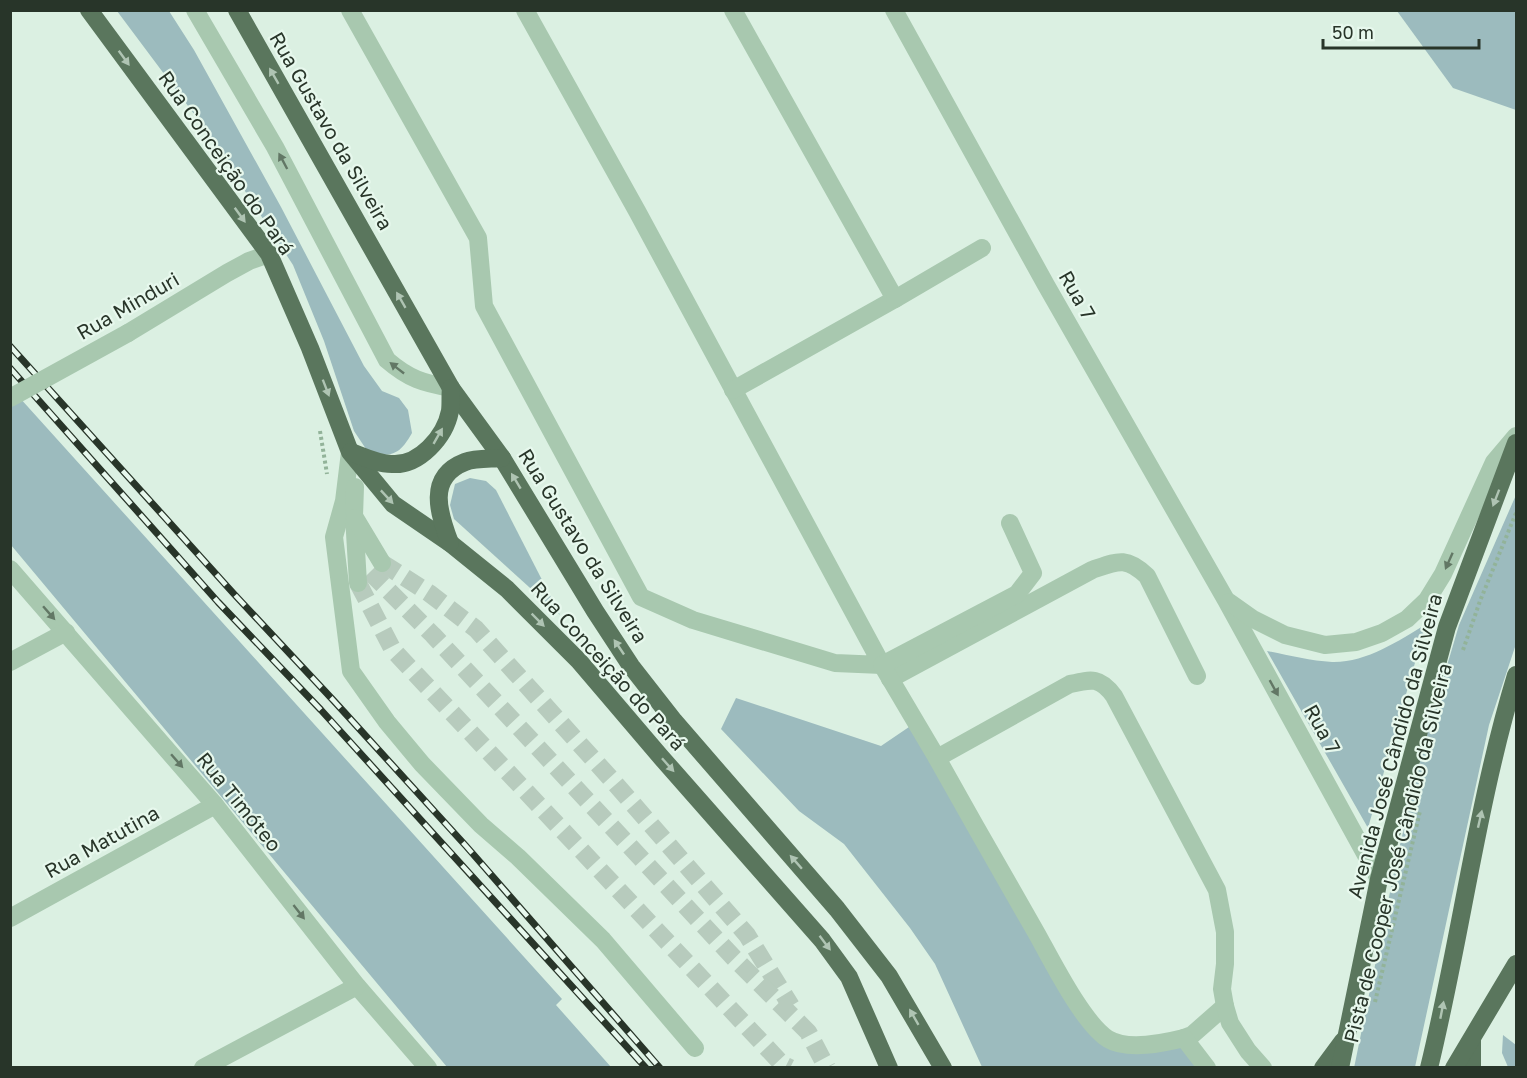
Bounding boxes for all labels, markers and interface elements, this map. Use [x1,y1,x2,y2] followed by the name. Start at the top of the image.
[1323,12,1479,50] scale bar
[1332,21,1374,43] text: 50 m
[265,27,398,234] street label: Rua Gustavo da Silveira
[118,49,130,65] one-way arrow
[154,66,299,259] street label: Rua Conceição do Pará
[269,67,279,84] one-way arrow
[278,153,288,170] one-way arrow
[233,207,245,222] one-way arrow
[72,266,183,344] street label: Rua Minduri
[1054,266,1101,323] street label: Rua 7
[396,291,406,308] one-way arrow
[389,362,405,375] one-way arrow
[321,380,331,398] one-way arrow
[432,428,443,444] one-way arrow
[514,444,654,647] street label: Rua Gustavo da Silveira
[511,473,522,489] one-way arrow
[1491,489,1500,507] one-way arrow
[380,490,394,504] one-way arrow
[1445,552,1454,569] one-way arrow
[527,576,691,755] street label: Rua Conceição do Pará
[1342,591,1446,901] street label: Avenida José Cândido da Silveira
[42,605,55,620] one-way arrow
[531,613,545,628] one-way arrow
[614,639,625,655] one-way arrow
[1338,660,1456,1045] street label: Pista de Cooper José Cândido da Silveira
[1269,680,1279,697] one-way arrow
[1300,700,1346,757] street label: Rua 7
[192,747,287,856] street label: Rua Timóteo
[170,753,183,769] one-way arrow
[661,758,675,773] one-way arrow
[40,800,163,882] street label: Rua Matutina
[1476,809,1485,828] one-way arrow
[790,855,803,870] one-way arrow
[293,904,306,920] one-way arrow
[818,936,830,951] one-way arrow
[1438,1001,1447,1020] one-way arrow
[908,1009,919,1025] one-way arrow

